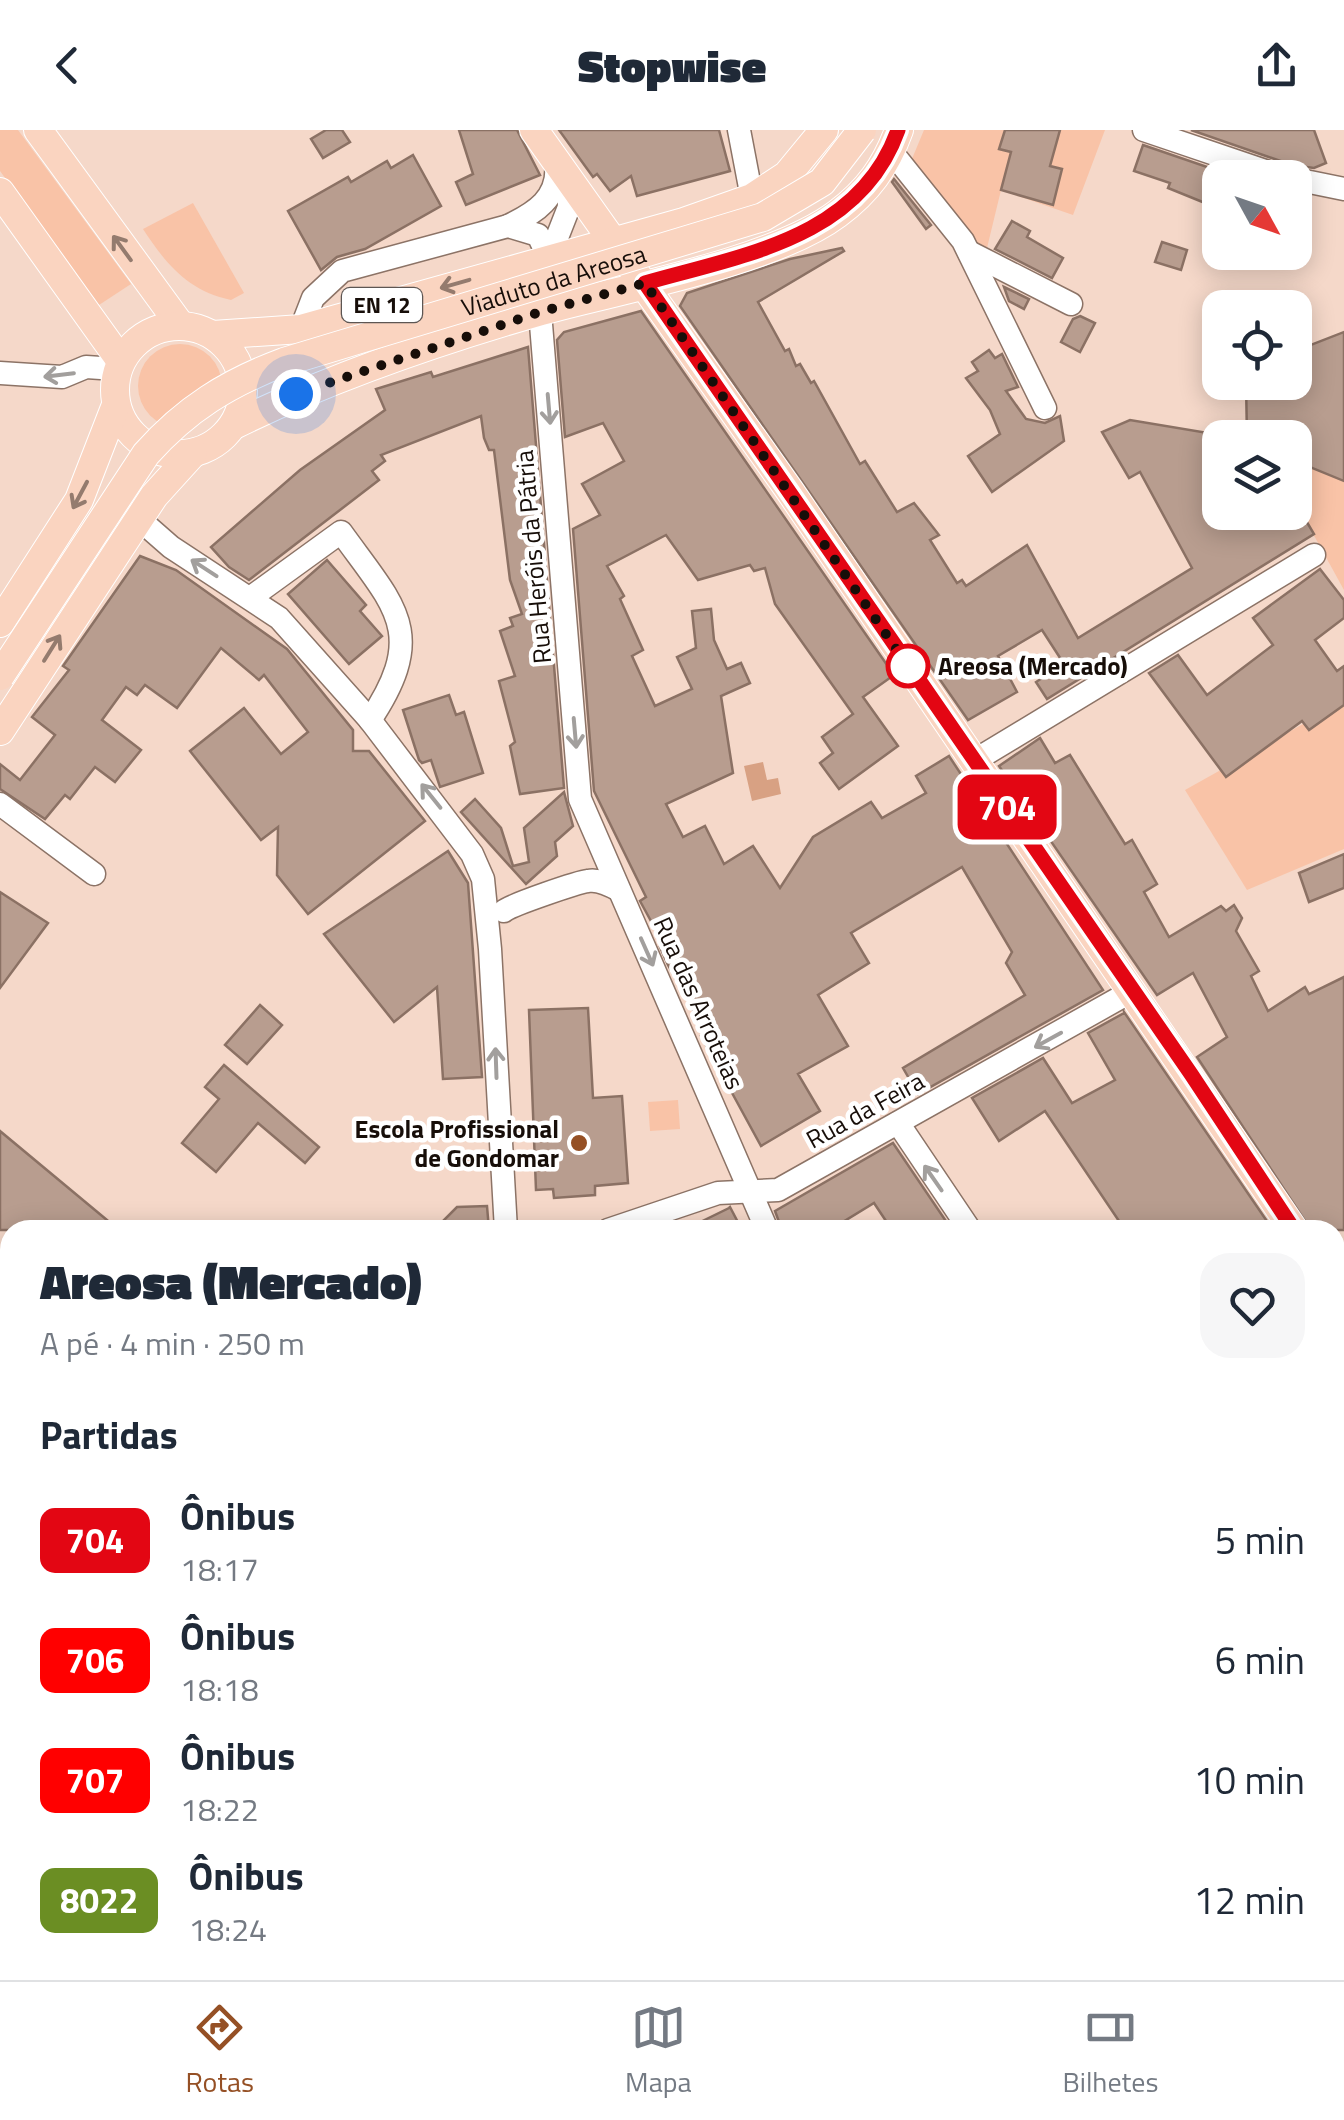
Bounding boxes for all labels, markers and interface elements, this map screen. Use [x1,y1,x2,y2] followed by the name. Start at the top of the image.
[578,31,766,99] text: Stopwise
[40,38,95,93] icon: back
[1249,38,1304,93] icon: share
[1202,160,1312,270] north arrow
[1202,160,1312,530] map controls
[457,234,651,326] street label: Viaduto da Areosa
[112,235,133,262] one-way arrow
[440,275,471,294] one-way arrow
[342,288,422,322] road number: EN 12
[1202,290,1312,400] button: locate
[43,366,76,385] one-way arrow
[271,369,321,419] your location
[540,392,559,424] one-way arrow
[1202,420,1312,530] button: layers
[505,448,561,665] street label: Rua Heróis da Pátria
[70,480,89,510] one-way arrow
[190,558,219,579] one-way arrow
[42,634,63,663] one-way arrow
[887,645,929,687] marker: Areosa (Mercado)
[938,647,1128,685] place label: Areosa (Mercado)
[565,716,584,748] one-way arrow
[950,774,1064,840] line badge: 704
[978,780,1036,834] text: 704
[420,784,442,810] one-way arrow
[644,911,754,1095] street label: Rua das Arroteias
[639,936,657,967] one-way arrow
[1034,1030,1064,1050] one-way arrow
[487,1047,506,1079] one-way arrow
[799,1062,931,1158] street label: Rua da Feira
[355,1110,559,1177] place label: Escola Profissional de Gondomar
[568,1132,590,1154] marker: Escola Profissional de Gondomar
[923,1164,944,1192] one-way arrow
[40,1245,422,1318] text: Areosa (Mercado)
[1200,1253,1305,1358] button: heart
[40,1319,305,1367] text: A pé · 4 min · 250 m
[40,1406,178,1464] text: Partidas
[180,1487,295,1545] text: Ônibus
[1215,1511,1305,1569] text: 5 min
[66,1513,124,1567] text: 704
[180,1545,259,1593] text: 18:17
[180,1607,295,1665] text: Ônibus
[1215,1631,1305,1689] text: 6 min
[66,1633,124,1687] text: 706
[180,1665,259,1713] text: 18:18
[180,1727,295,1785] text: Ônibus
[1194,1751,1305,1809] text: 10 min
[66,1753,124,1807] text: 707
[180,1785,259,1833] text: 18:22
[188,1847,304,1905] text: Ônibus
[1194,1871,1305,1929] text: 12 min
[60,1873,138,1927] text: 8022
[188,1905,267,1953] text: 18:24
[186,2000,254,2103] tab: Rotas
[625,2000,691,2103] tab: Mapa
[1063,2000,1158,2103] tab: Bilhetes

